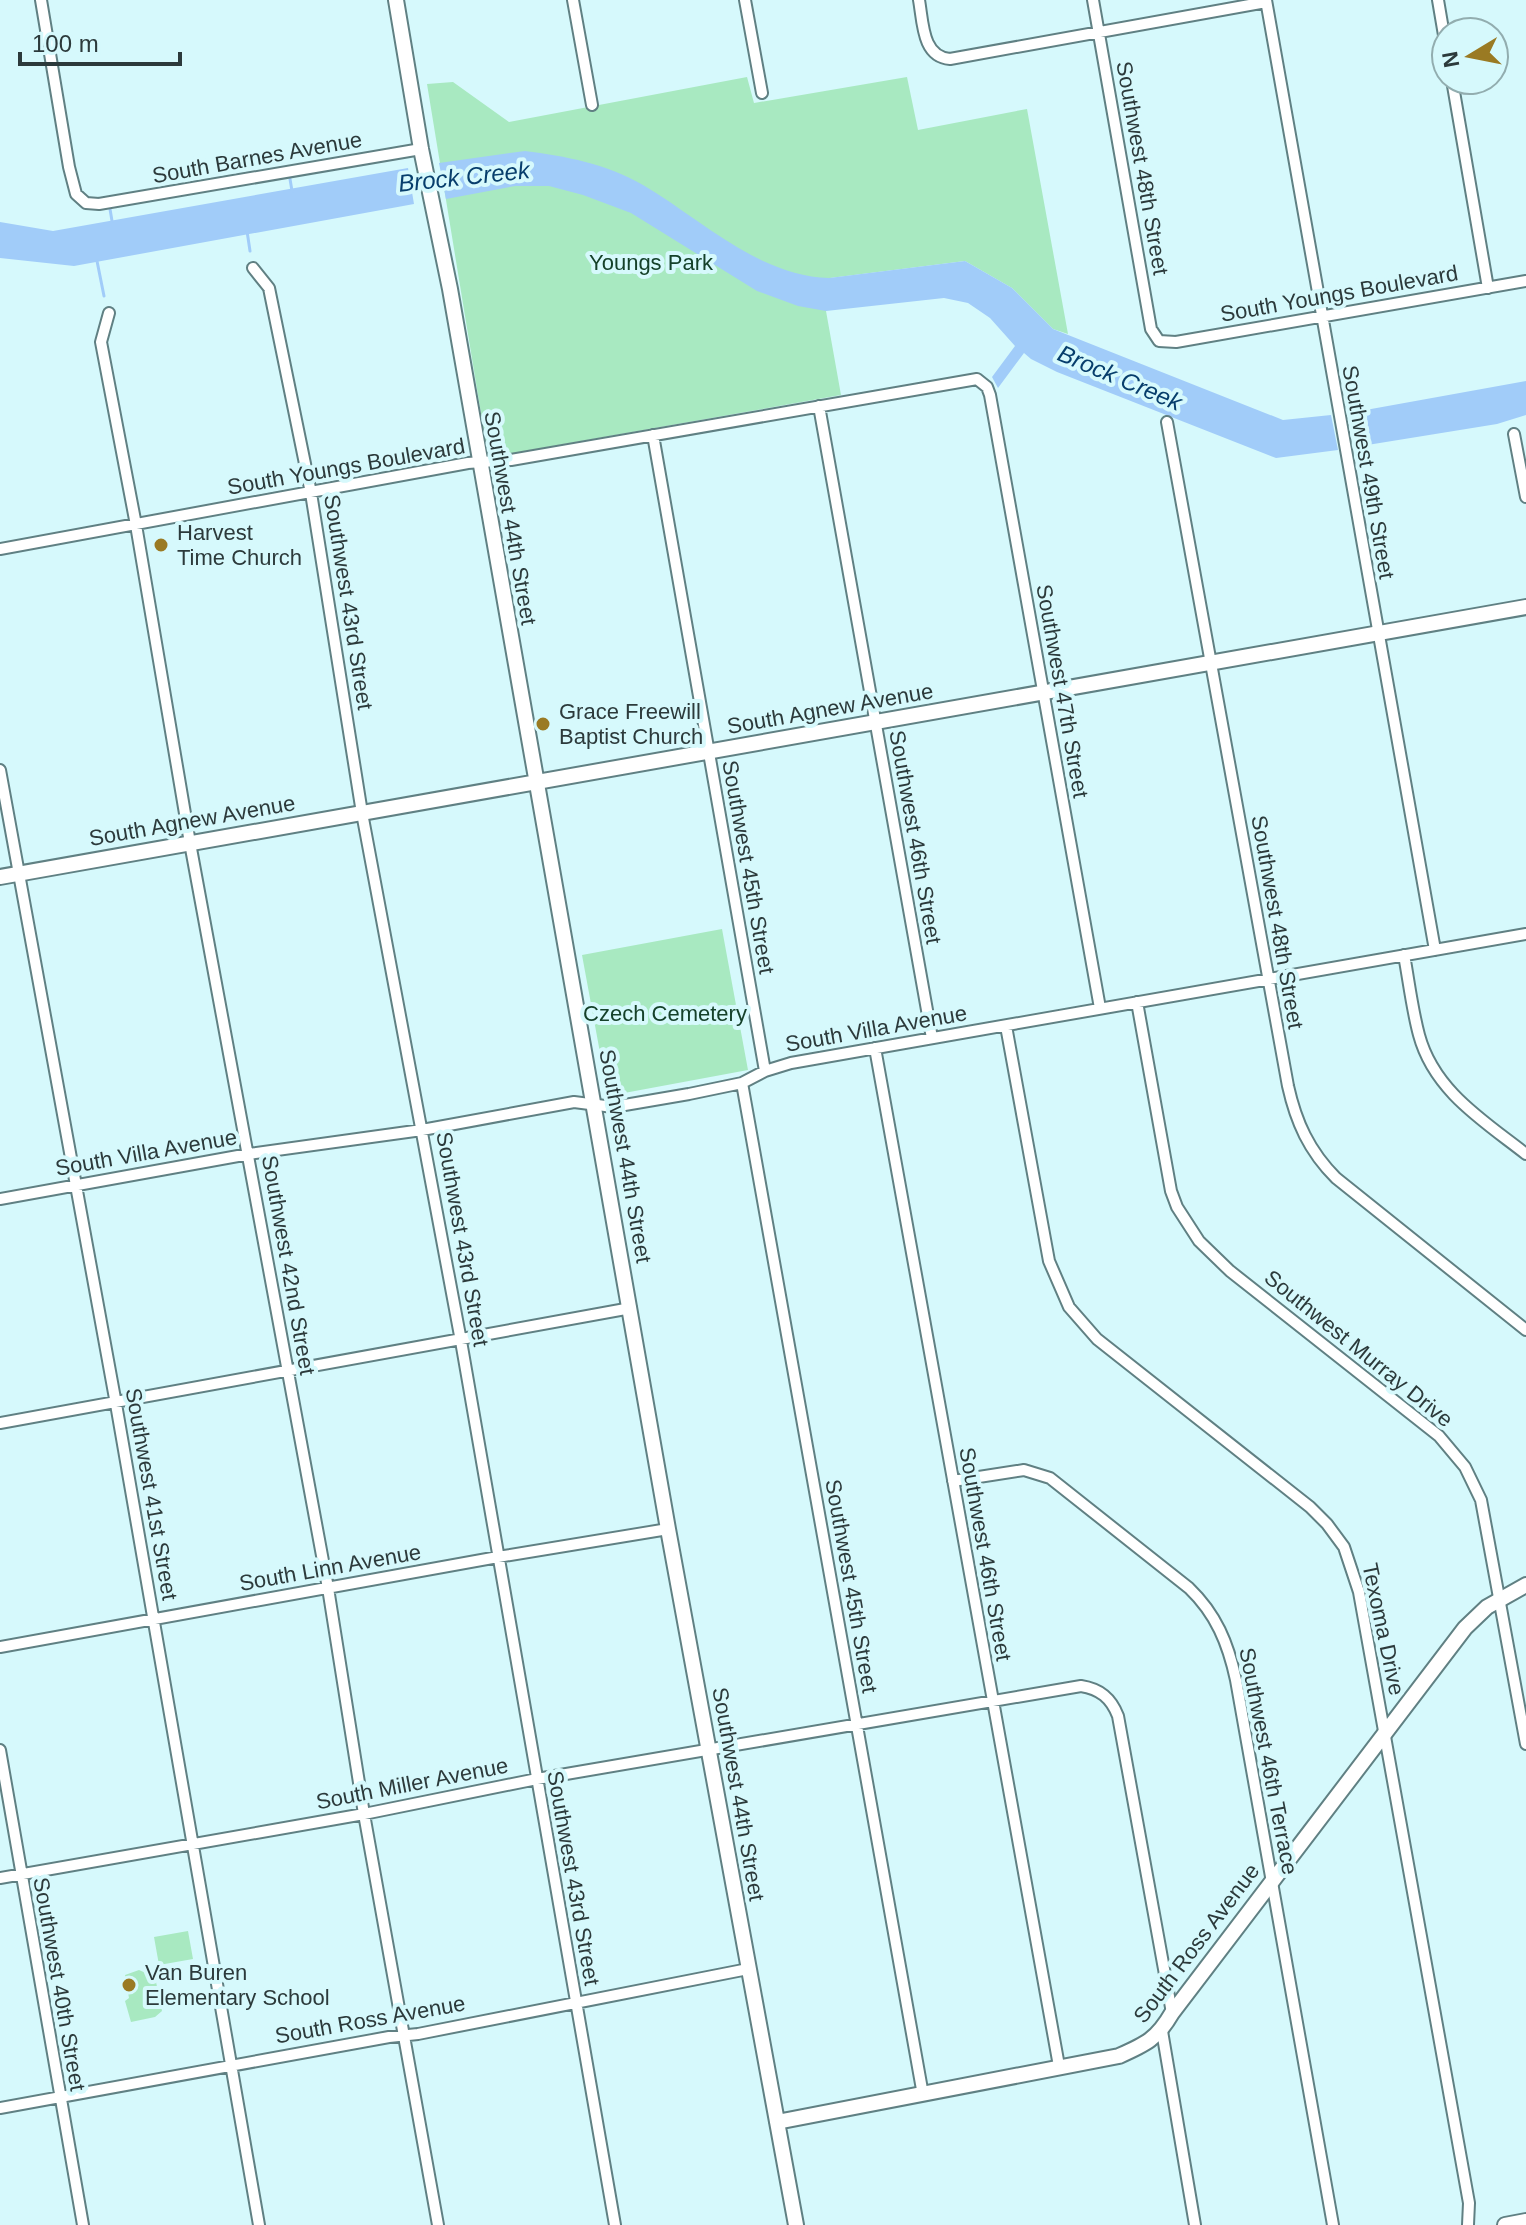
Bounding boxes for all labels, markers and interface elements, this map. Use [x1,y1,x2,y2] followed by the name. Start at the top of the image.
[20,16,180,66] scale bar
[1430,16,1510,96] north arrow
[32,30,99,57] text: 100 m
[1437,49,1464,69] text: N
[1111,59,1174,277] street label: Southwest 48th Street
[150,127,364,188] street label: South Barnes Avenue
[397,156,533,197] water label: Brock Creek
[589,250,714,275] park label: Youngs Park
[1218,260,1460,327] street label: South Youngs Boulevard
[1054,339,1188,417] water label: Brock Creek
[1337,363,1400,581] street label: Southwest 49th Street
[479,409,542,627] street label: Southwest 44th Street
[225,433,467,500] street label: South Youngs Boulevard
[319,493,378,712] street label: Southwest 43rd Street
[177,520,302,570] place label: Harvest Time Church
[152,536,170,554] marker: Harvest Time Church
[1031,582,1094,800] street label: Southwest 47th Street
[725,678,935,739] street label: South Agnew Avenue
[559,699,703,749] place label: Grace Freewill Baptist Church
[534,715,552,733] marker: Grace Freewill Baptist Church
[884,728,947,946] street label: Southwest 46th Street
[717,758,780,976] street label: Southwest 45th Street
[87,790,297,851] street label: South Agnew Avenue
[1246,813,1309,1031] street label: Southwest 48th Street
[783,1000,969,1057] street label: South Villa Avenue
[583,1001,747,1026] park label: Czech Cemetery
[594,1047,657,1265] street label: Southwest 44th Street
[53,1124,239,1181] street label: South Villa Avenue
[431,1130,494,1348] street label: Southwest 43rd Street
[257,1153,320,1377] street label: Southwest 42nd Street
[1260,1265,1458,1432] street label: Southwest Murray Drive
[121,1386,183,1602] street label: Southwest 41st Street
[954,1445,1017,1663] street label: Southwest 46th Street
[820,1477,883,1695] street label: Southwest 45th Street
[237,1539,423,1596] street label: South Linn Avenue
[1357,1561,1410,1697] street label: Texoma Drive
[1234,1645,1303,1877] street label: Southwest 46th Terrace
[707,1685,770,1903] street label: Southwest 44th Street
[314,1753,510,1814] street label: South Miller Avenue
[542,1769,605,1987] street label: Southwest 43rd Street
[1128,1859,1264,2028] street label: South Ross Avenue
[28,1875,91,2093] street label: Southwest 40th Street
[145,1960,330,2010] place label: Van Buren Elementary School
[120,1976,138,1994] marker: Van Buren Elementary School
[273,1990,467,2049] street label: South Ross Avenue

